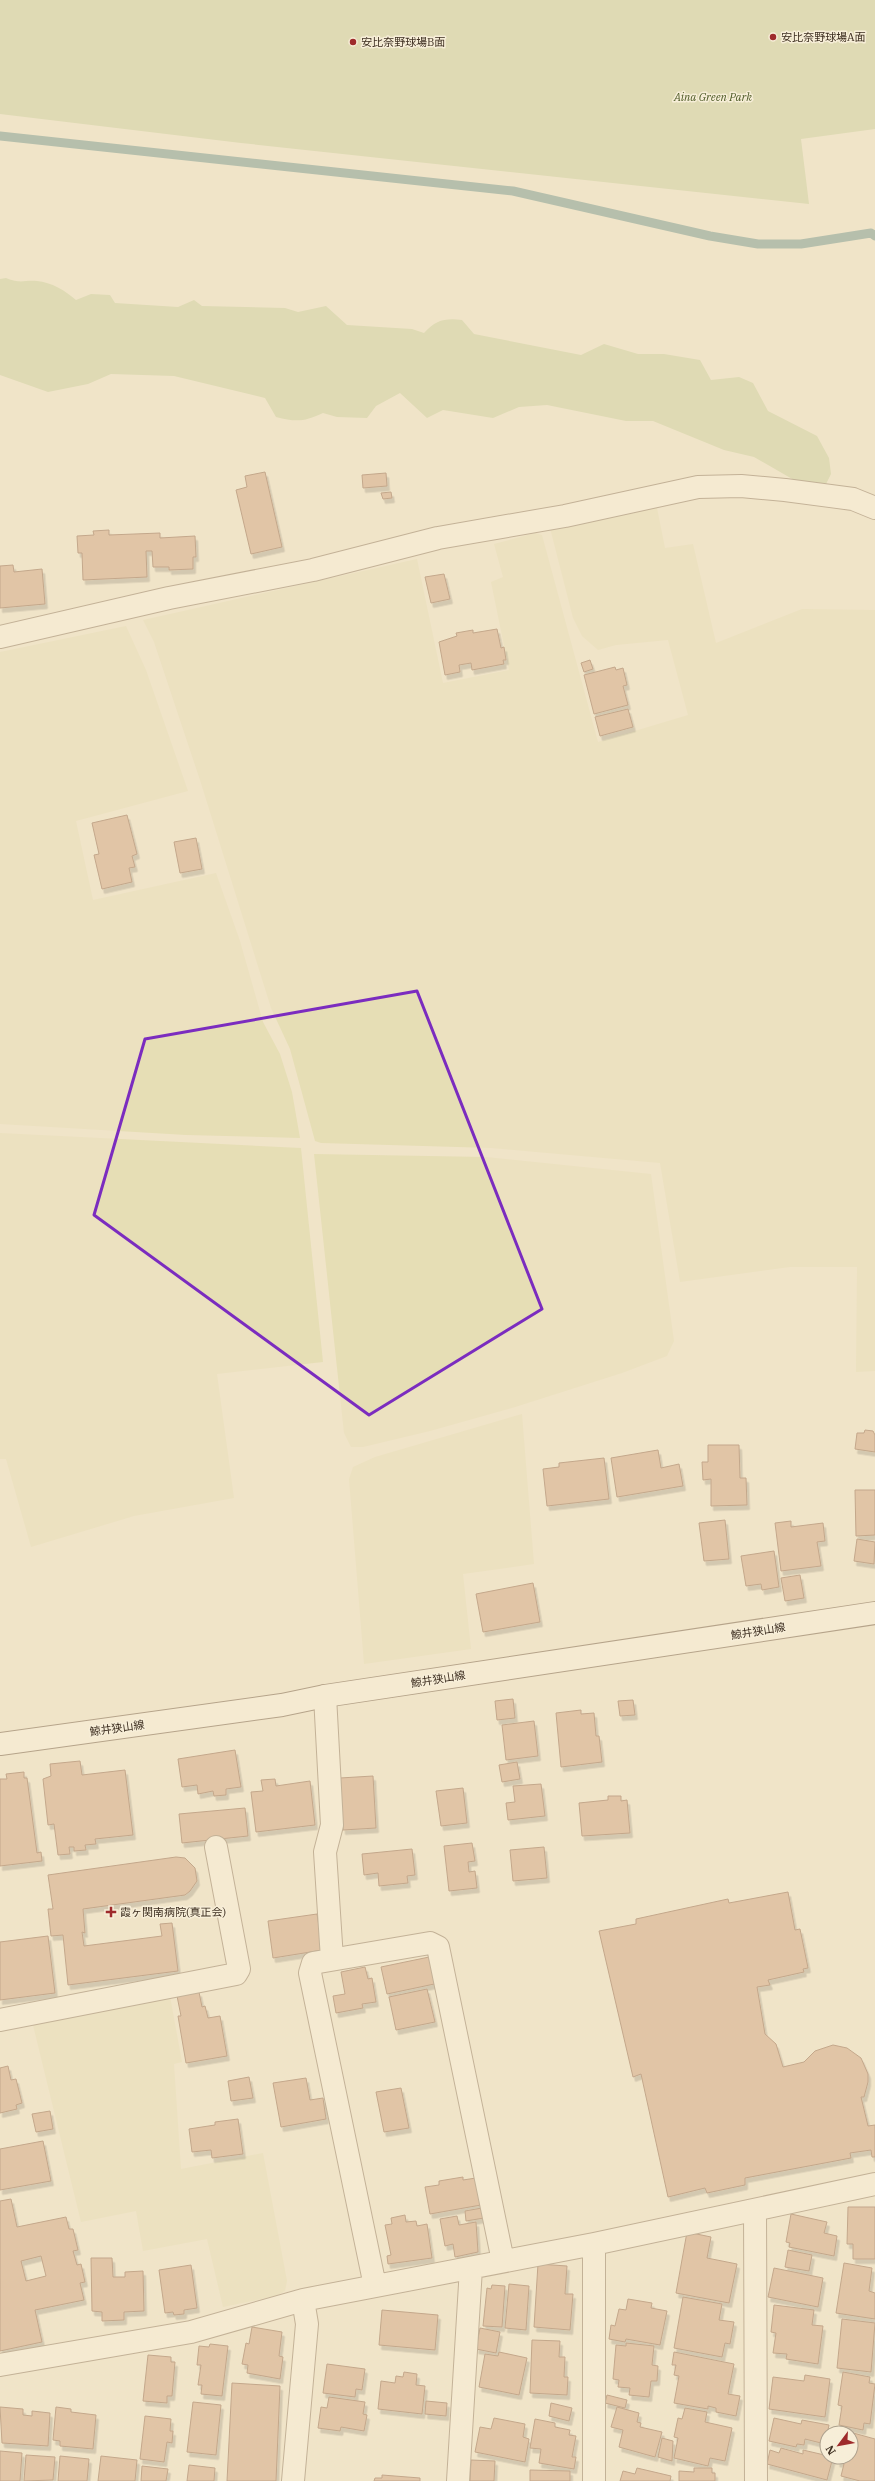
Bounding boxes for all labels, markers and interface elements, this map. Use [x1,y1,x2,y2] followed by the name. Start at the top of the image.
[781,30,866,44] place label: 安比奈野球場A面
[768,32,778,42] marker: 安比奈野球場A面
[361,35,445,49] place label: 安比奈野球場B面
[348,37,358,47] marker: 安比奈野球場B面
[673,90,752,104] park label: Aina Green Park
[730,1620,786,1642] street label: 鯨井狭山線
[410,1668,466,1690] street label: 鯨井狭山線
[89,1717,145,1739] street label: 鯨井狭山線
[120,1905,226,1919] place label: 霞ヶ関南病院(真正会)
[105,1906,117,1918] marker: 霞ヶ関南病院(真正会)
[819,2425,859,2465] north arrow
[822,2443,839,2458] text: N

